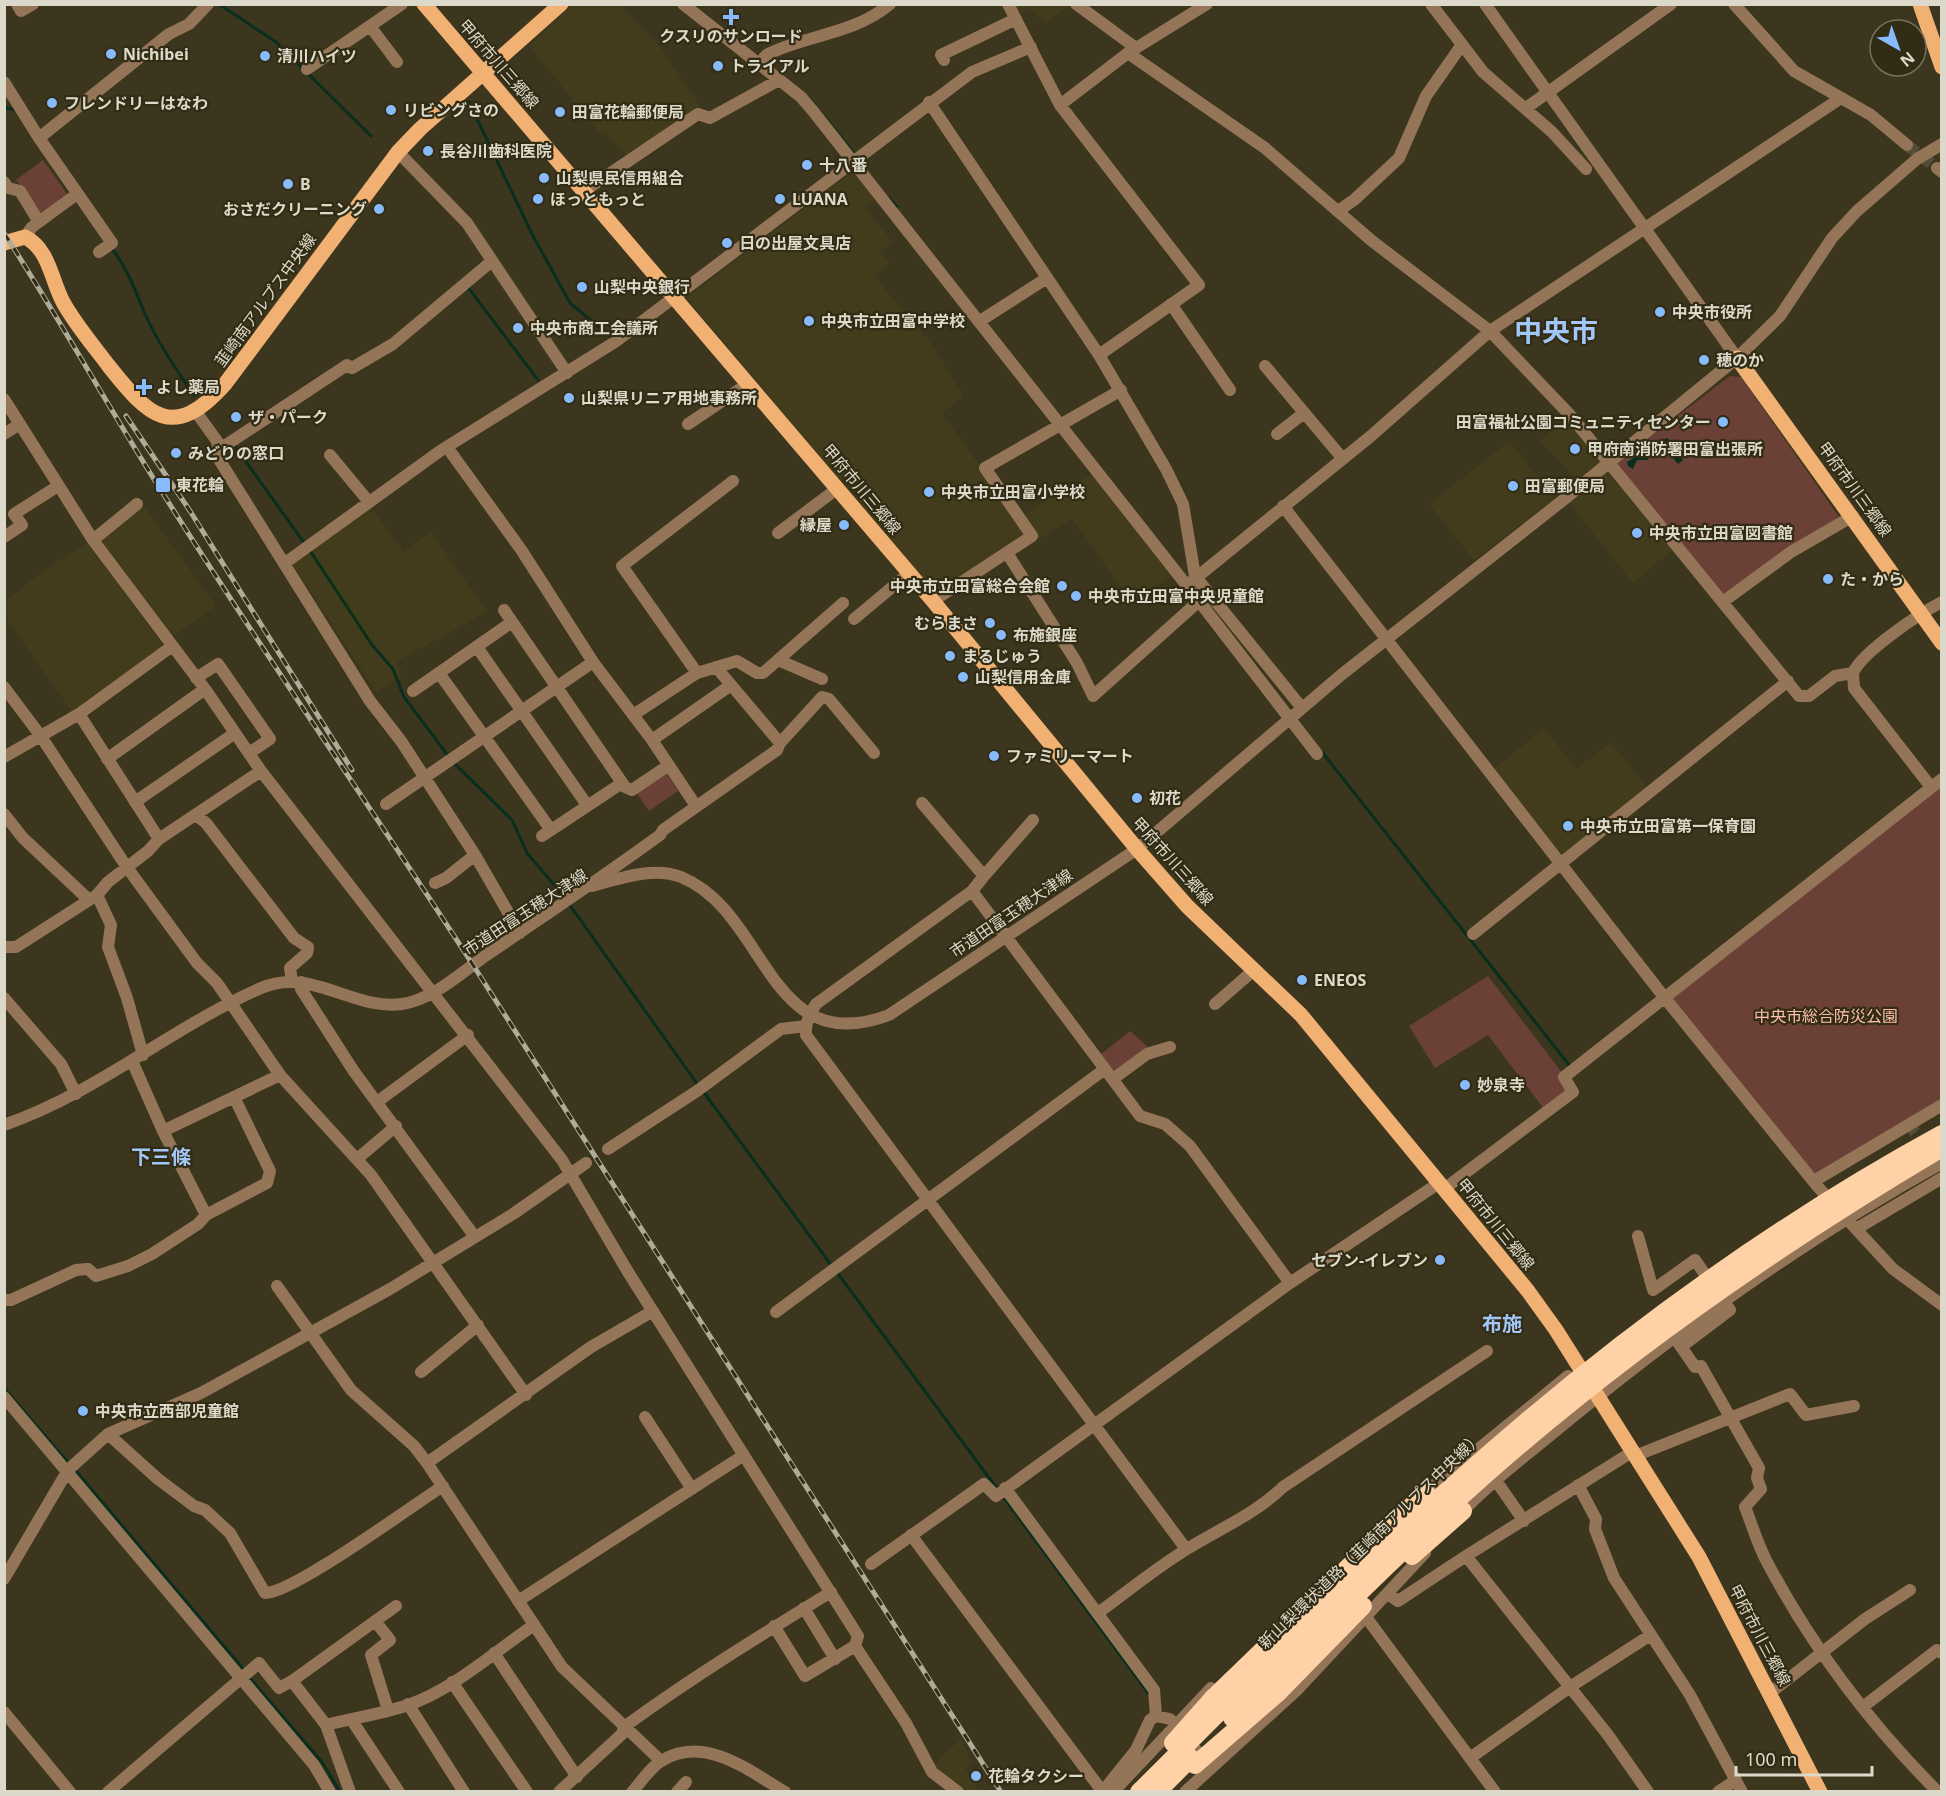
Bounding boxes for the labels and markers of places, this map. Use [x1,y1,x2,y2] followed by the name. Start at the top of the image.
[724,10,738,24] marker: クスリのサンロード
[659,25,803,47] place label: クスリのサンロード
[123,43,189,65] place label: Nichibei
[277,45,357,67] place label: 清川ハイツ
[104,47,118,61] marker: Nichibei
[258,49,272,63] marker: 清川ハイツ
[730,55,810,77] place label: トライアル
[711,59,725,73] marker: トライアル
[64,92,208,114] place label: フレンドリーはなわ
[45,96,59,110] marker: フレンドリーはなわ
[403,99,499,121] place label: リビングさの
[572,101,684,123] place label: 田富花輪郵便局
[384,103,398,117] marker: リビングさの
[553,105,567,119] marker: 田富花輪郵便局
[440,140,552,162] place label: 長谷川歯科医院
[421,144,435,158] marker: 長谷川歯科医院
[819,154,867,176] place label: 十八番
[800,158,814,172] marker: 十八番
[556,167,684,189] place label: 山梨県民信用組合
[537,171,551,185] marker: 山梨県民信用組合
[300,173,311,195] place label: B
[281,177,295,191] marker: B
[550,188,646,210] place label: ほっともっと
[792,188,849,210] place label: LUANA
[531,192,545,206] marker: ほっともっと
[773,192,787,206] marker: LUANA
[223,198,367,220] place label: おさだクリーニング
[372,202,386,216] marker: おさだクリーニング
[739,232,851,254] place label: 日の出屋文具店
[720,236,734,250] marker: 日の出屋文具店
[594,276,690,298] place label: 山梨中央銀行
[575,280,589,294] marker: 山梨中央銀行
[1672,301,1752,323] place label: 中央市役所
[1653,305,1667,319] marker: 中央市役所
[821,310,965,332] place label: 中央市立田富中学校
[802,314,816,328] marker: 中央市立田富中学校
[530,317,658,339] place label: 中央市商工会議所
[511,321,525,335] marker: 中央市商工会議所
[1716,349,1764,371] place label: 穂のか
[1697,353,1711,367] marker: 穂のか
[156,376,220,398] place label: よし薬局
[137,380,151,394] marker: よし薬局
[581,387,757,409] place label: 山梨県リニア用地事務所
[562,391,576,405] marker: 山梨県リニア用地事務所
[248,406,328,428] place label: ザ・パーク
[229,410,243,424] marker: ザ・パーク
[1456,411,1711,433] place label: 田富福祉公園コミュニティセンター
[1716,415,1730,429] marker: 田富福祉公園コミュニティセンター
[1587,438,1763,460] place label: 甲府南消防署田富出張所
[188,442,284,464] place label: みどりの窓口
[1568,442,1582,456] marker: 甲府南消防署田富出張所
[169,446,183,460] marker: みどりの窓口
[176,474,224,496] place label: 東花輪
[1525,475,1605,497] place label: 田富郵便局
[154,476,172,494] marker: 東花輪
[1506,479,1520,493] marker: 田富郵便局
[941,481,1085,503] place label: 中央市立田富小学校
[922,485,936,499] marker: 中央市立田富小学校
[800,514,832,536] place label: 縁屋
[837,518,851,532] marker: 縁屋
[1649,522,1793,544] place label: 中央市立田富図書館
[1630,526,1644,540] marker: 中央市立田富図書館
[1840,568,1904,590] place label: た・から
[1821,572,1835,586] marker: た・から
[890,575,1050,597] place label: 中央市立田富総合会館
[1055,579,1069,593] marker: 中央市立田富総合会館
[1088,585,1264,607] place label: 中央市立田富中央児童館
[1069,589,1083,603] marker: 中央市立田富中央児童館
[914,612,978,634] place label: むらまさ
[983,616,997,630] marker: むらまさ
[1013,624,1077,646] place label: 布施銀座
[994,628,1008,642] marker: 布施銀座
[962,645,1042,667] place label: まるじゅう
[943,649,957,663] marker: まるじゅう
[975,666,1071,688] place label: 山梨信用金庫
[956,670,970,684] marker: 山梨信用金庫
[1006,745,1134,767] place label: ファミリーマート
[987,749,1001,763] marker: ファミリーマート
[1149,787,1181,809] place label: 初花
[1130,791,1144,805] marker: 初花
[1580,815,1756,837] place label: 中央市立田富第一保育園
[1561,819,1575,833] marker: 中央市立田富第一保育園
[1314,969,1367,991] place label: ENEOS
[1295,973,1309,987] marker: ENEOS
[1477,1074,1525,1096] place label: 妙泉寺
[1458,1078,1472,1092] marker: 妙泉寺
[1311,1249,1428,1271] place label: セブン-イレブン
[1433,1253,1447,1267] marker: セブン-イレブン
[95,1400,239,1422] place label: 中央市立西部児童館
[76,1404,90,1418] marker: 中央市立西部児童館
[988,1765,1084,1787] place label: 花輪タクシー
[969,1769,983,1783] marker: 花輪タクシー

